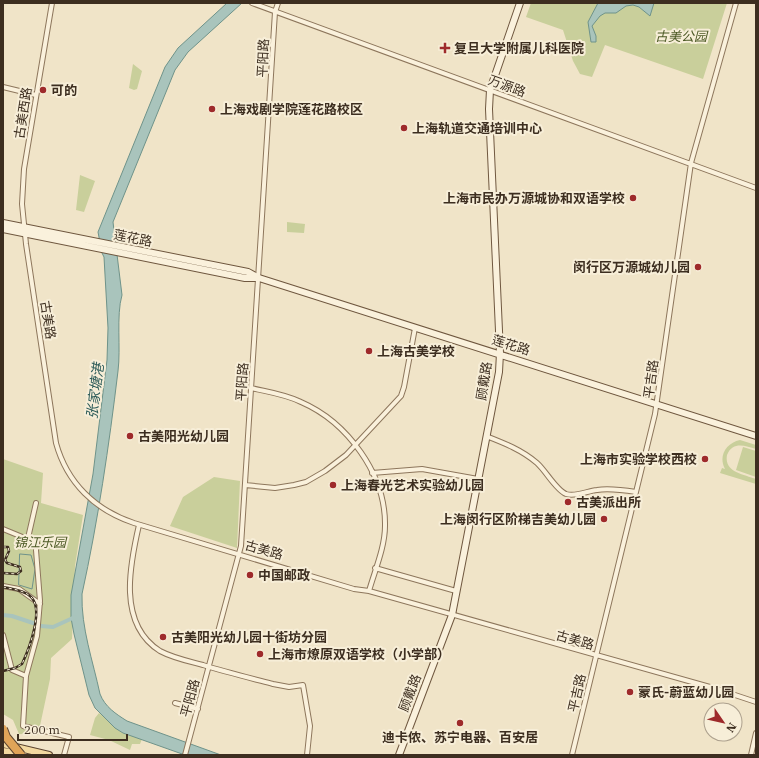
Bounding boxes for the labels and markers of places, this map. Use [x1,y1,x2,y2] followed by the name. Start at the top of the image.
[454,40,584,57] place label: 复旦大学附属儿科医院
[439,42,451,54] marker: 复旦大学附属儿科医院
[51,82,77,99] place label: 可的
[38,85,48,95] marker: 可的
[220,101,363,118] place label: 上海戏剧学院莲花路校区
[207,104,217,114] marker: 上海戏剧学院莲花路校区
[412,120,542,137] place label: 上海轨道交通培训中心
[399,123,409,133] marker: 上海轨道交通培训中心
[443,190,625,207] place label: 上海市民办万源城协和双语学校
[628,193,638,203] marker: 上海市民办万源城协和双语学校
[573,259,690,276] place label: 闵行区万源城幼儿园
[693,262,703,272] marker: 闵行区万源城幼儿园
[377,343,455,360] place label: 上海古美学校
[364,346,374,356] marker: 上海古美学校
[138,428,229,445] place label: 古美阳光幼儿园
[125,431,135,441] marker: 古美阳光幼儿园
[580,451,697,468] place label: 上海市实验学校西校
[700,454,710,464] marker: 上海市实验学校西校
[341,477,484,494] place label: 上海春光艺术实验幼儿园
[328,480,338,490] marker: 上海春光艺术实验幼儿园
[576,494,641,511] place label: 古美派出所
[563,497,573,507] marker: 古美派出所
[440,511,596,528] place label: 上海闵行区阶梯吉美幼儿园
[599,514,609,524] marker: 上海闵行区阶梯吉美幼儿园
[258,567,310,584] place label: 中国邮政
[245,570,255,580] marker: 中国邮政
[171,629,327,646] place label: 古美阳光幼儿园十街坊分园
[158,632,168,642] marker: 古美阳光幼儿园十街坊分园
[268,646,450,663] place label: 上海市燎原双语学校（小学部）
[255,649,265,659] marker: 上海市燎原双语学校（小学部）
[638,684,734,701] place label: 蒙氏-蔚蓝幼儿园
[625,687,635,697] marker: 蒙氏-蔚蓝幼儿园
[455,718,465,728] marker: 迪卡侬、苏宁电器、百安居
[382,729,538,746] place label: 迪卡侬、苏宁电器、百安居

